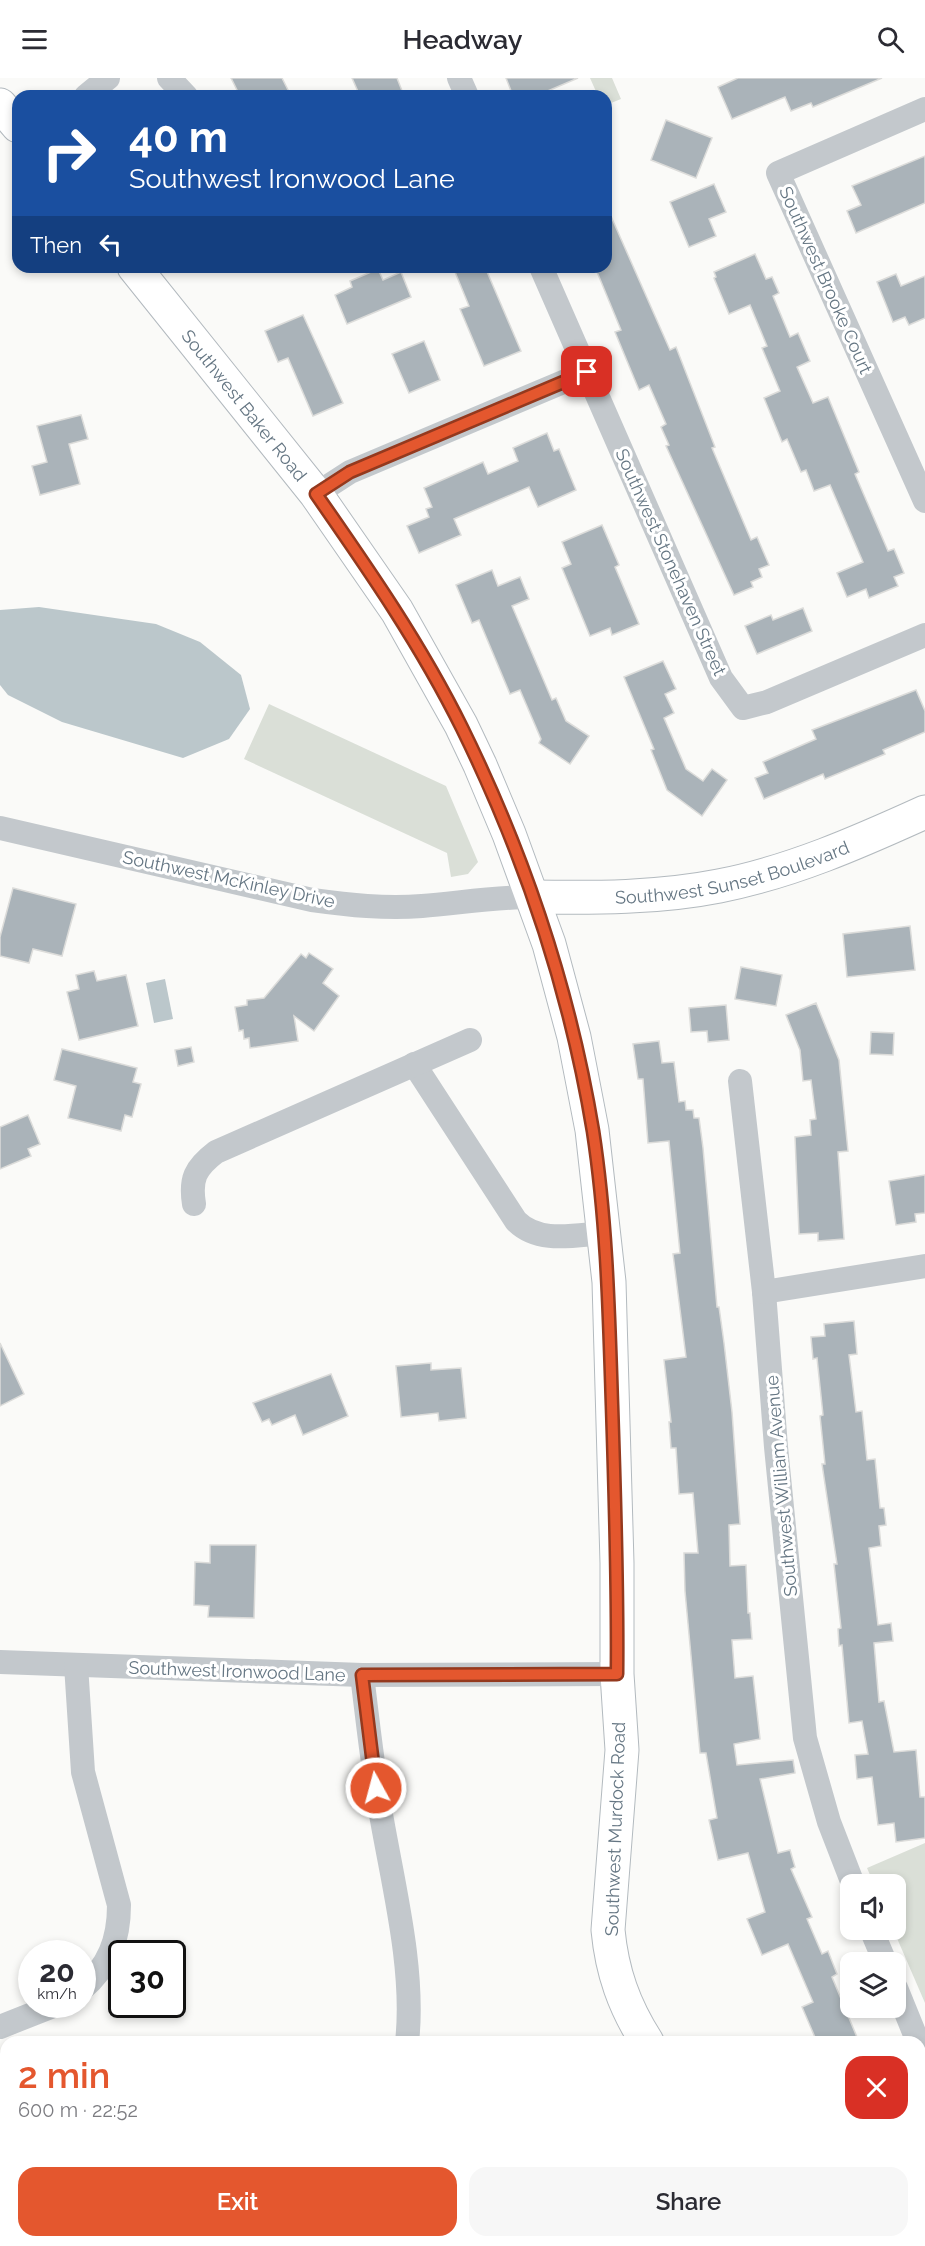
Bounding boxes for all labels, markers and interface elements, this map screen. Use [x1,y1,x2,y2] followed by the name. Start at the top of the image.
[18,23,51,56] icon: menu
[874,23,907,56] icon: search
[403,24,522,55] text: Headway
[129,113,228,162] text: 40 m
[30,114,108,192] icon: right
[129,163,455,194] text: Southwest Ironwood Lane
[775,183,877,377] street label: Southwest Brooke Court
[94,228,127,261] icon: left
[30,232,82,258] text: Then
[178,325,312,485] street label: Southwest Baker Road
[561,346,612,397] pin
[570,355,603,388] icon: arrive
[611,445,731,679] street label: Southwest Stonehaven Street
[615,836,852,907] street label: Southwest Sunset Boulevard
[121,846,337,912] street label: Southwest McKinley Drive
[761,1374,801,1598] street label: Southwest William Avenue
[128,1657,346,1685] street label: Southwest Ironwood Lane
[601,1721,629,1937] street label: Southwest Murdock Road
[344,1756,408,1820] position arrow
[840,1874,906,2018] map controls
[840,1874,906,1940] button: sound
[108,1940,186,2018] speed limit sign: 30
[840,1952,906,2018] button: layers
[39,1954,75,1989] text: 20
[37,1985,77,2003] text: km/h
[18,2054,110,2096] text: 2 min
[845,2056,908,2119] button: close
[18,2098,138,2122] text: 600 m · 22:52
[18,2167,457,2236] button: Exit
[469,2167,908,2236] button: Share

